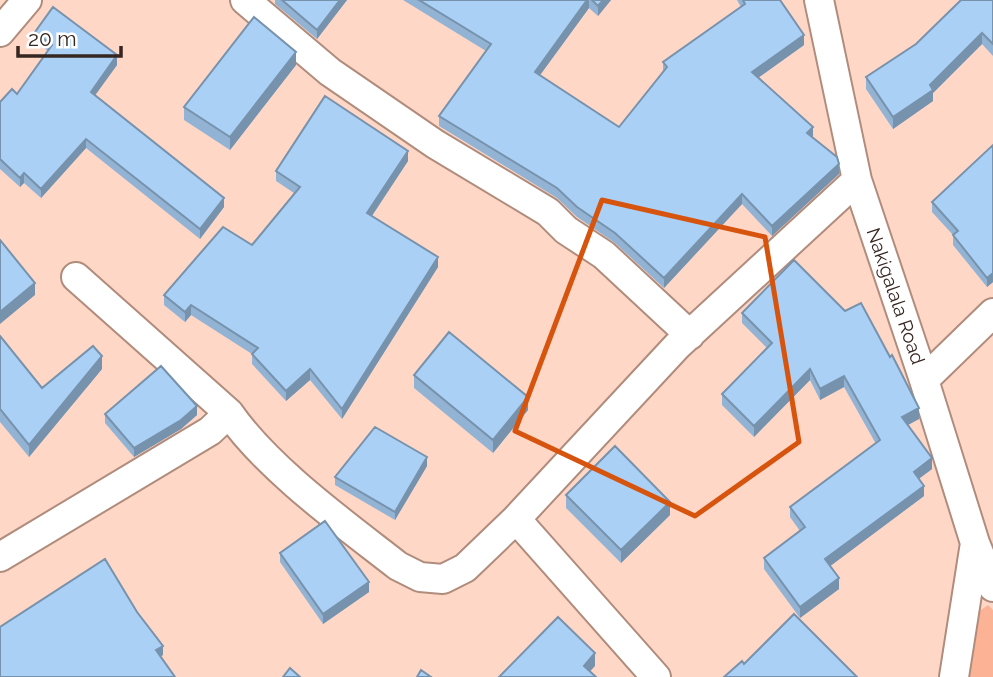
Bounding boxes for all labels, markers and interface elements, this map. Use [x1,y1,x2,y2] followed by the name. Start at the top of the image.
[18,14,121,58] scale bar
[28,26,76,51] text: 20 m
[862,225,930,367] street label: Nakigalala Road

